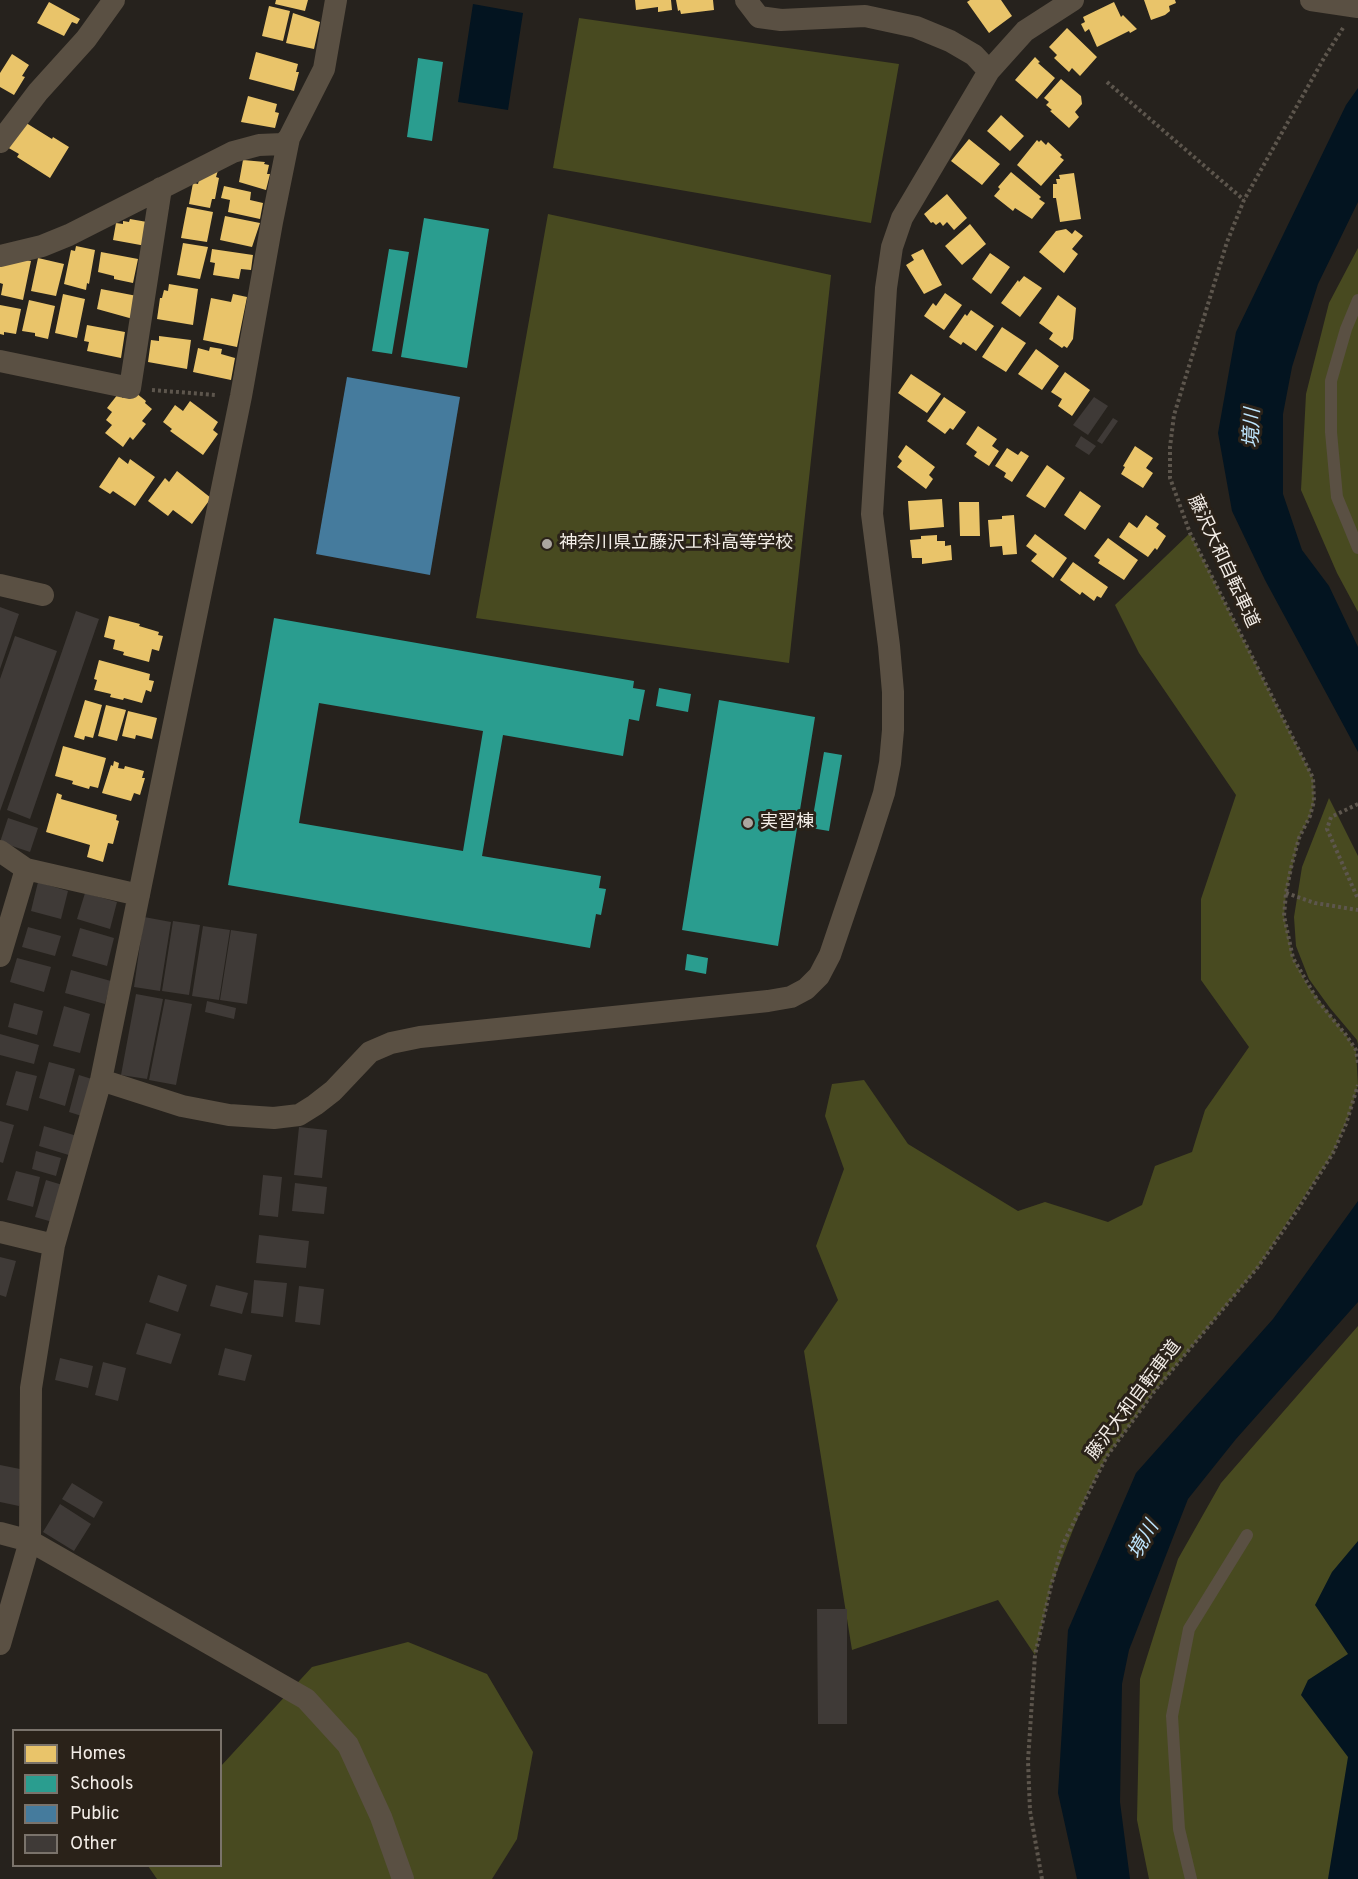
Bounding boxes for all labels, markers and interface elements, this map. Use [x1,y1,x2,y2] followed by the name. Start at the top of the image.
[1241,408,1267,448] water label: 境川
[1182,492,1262,632] street label: 藤沢大和自転車道
[559,533,793,555] place label: 神奈川県立藤沢工科高等学校
[540,537,554,551] marker: 神奈川県立藤沢工科高等学校
[760,812,814,834] place label: 実習棟
[741,816,755,830] marker: 実習棟
[1083,1337,1187,1465] street label: 藤沢大和自転車道
[1125,1518,1165,1564] water label: 境川
[12,1729,222,1867] legend
[70,1743,126,1766] text: Homes
[70,1773,133,1796] text: Schools
[70,1803,120,1826] text: Public
[70,1833,117,1856] text: Other

